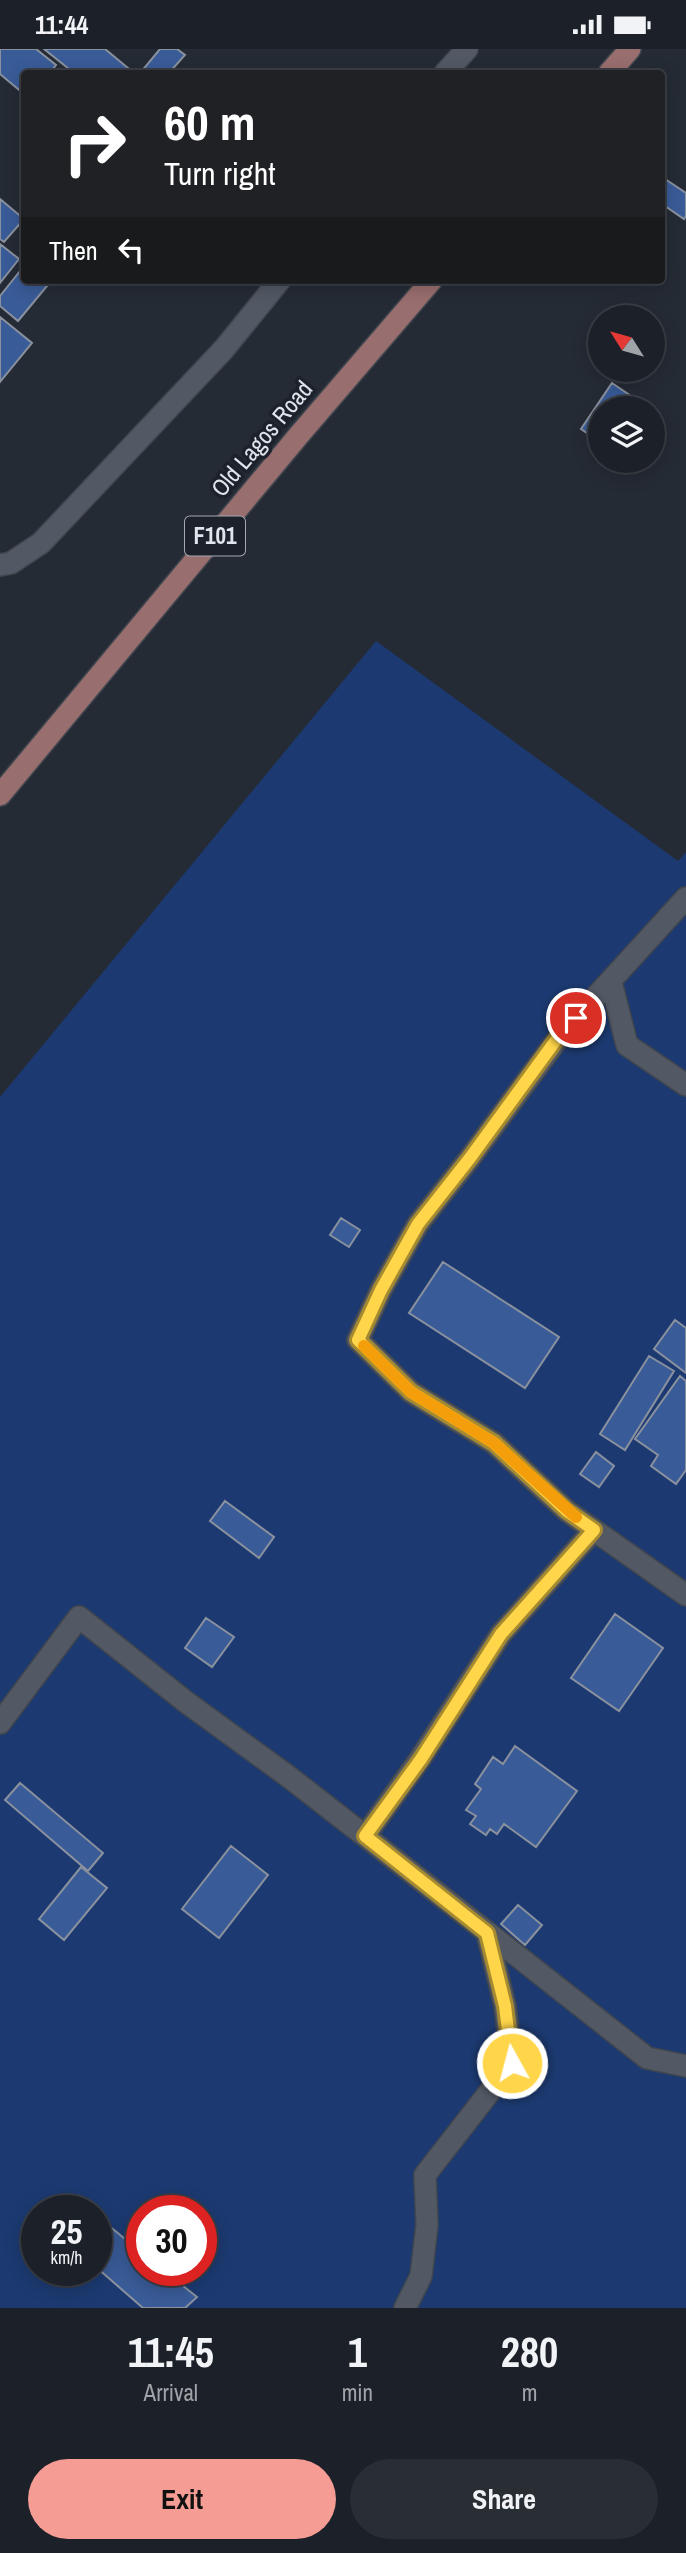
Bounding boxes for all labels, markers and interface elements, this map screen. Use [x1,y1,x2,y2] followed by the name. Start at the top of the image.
[35,7,88,42] text: 11:44
[164,89,256,155] text: 60 m
[49,98,140,189] icon: right
[164,152,276,195] text: Turn right
[112,231,150,269] icon: left
[49,233,98,268] text: Then
[588,305,665,381] north arrow
[588,305,665,473] map controls
[203,374,319,503] street label: Old Lagos Road
[588,396,665,473] button: layers
[185,516,245,555] road number: F101
[546,988,606,1048] pin
[557,999,595,1037] icon: arrive
[475,2026,549,2100] position arrow
[126,2195,217,2286] speed limit sign: 30
[51,2208,82,2255] text: 25
[51,2245,83,2270] text: km/h
[128,2324,214,2380] text: 11:45
[348,2324,367,2380] text: 1
[501,2324,558,2380] text: 280
[144,2377,198,2408] text: Arrival
[342,2377,373,2408] text: min
[522,2377,537,2408] text: m
[28,2459,336,2539] button: Exit
[350,2459,658,2539] button: Share

